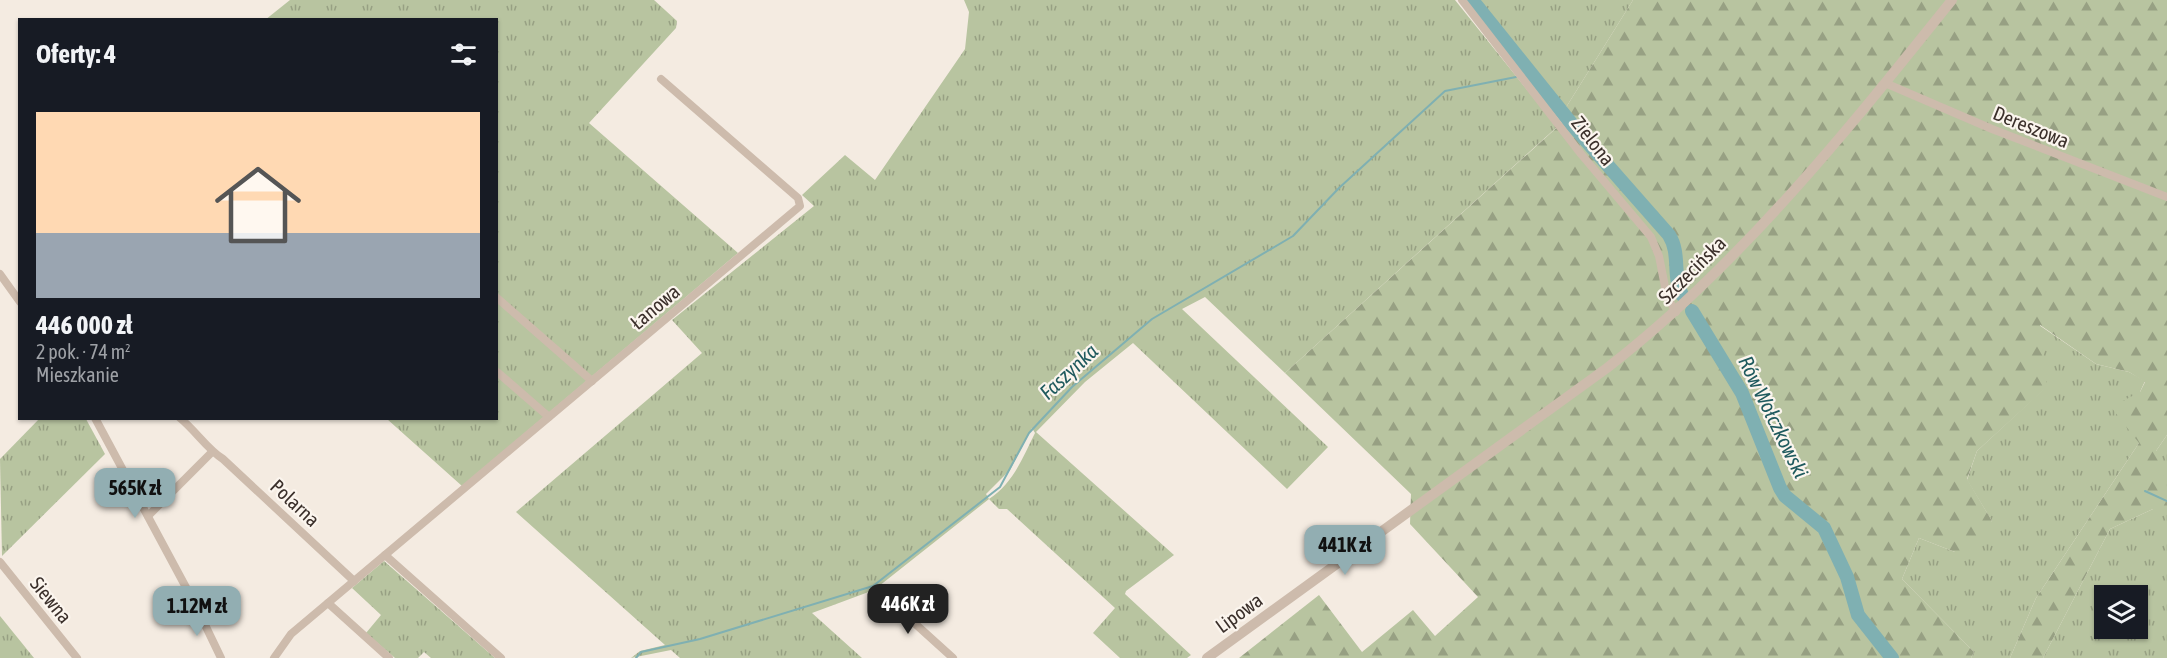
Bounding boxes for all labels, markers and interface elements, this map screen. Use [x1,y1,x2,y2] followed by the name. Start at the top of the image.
[447,38,480,71] icon: filters
[36,39,116,69] text: Oferty: 4
[1990,101,2072,152] street label: Dereszowa
[1567,111,1620,170] street label: Zielona
[204,151,312,259] icon: home
[1653,231,1730,308] street label: Szczecińska
[625,279,684,334] street label: Łanowa
[36,310,133,340] text: 446 000 zł
[1034,338,1102,404] water label: Faszynka
[36,340,131,363] text: 2 pok. · 74 m²
[1734,352,1814,482] water label: Rów Wołczkowski
[36,363,119,386] text: Mieszkanie
[80,468,190,519] pin: 565K zł
[266,474,325,531] street label: Polarna
[108,476,162,499] text: 565K zł
[1290,525,1400,576] pin: 441K zł
[1318,533,1372,556] text: 441K zł
[26,572,77,627] street label: Siewna
[853,584,963,635] pin: 446K zł
[2094,585,2148,639] map controls
[2094,585,2148,639] button: layers
[135,586,259,637] pin: 1.12M zł
[1211,588,1267,637] street label: Lipowa
[881,592,935,615] text: 446K zł
[167,594,227,617] text: 1.12M zł

